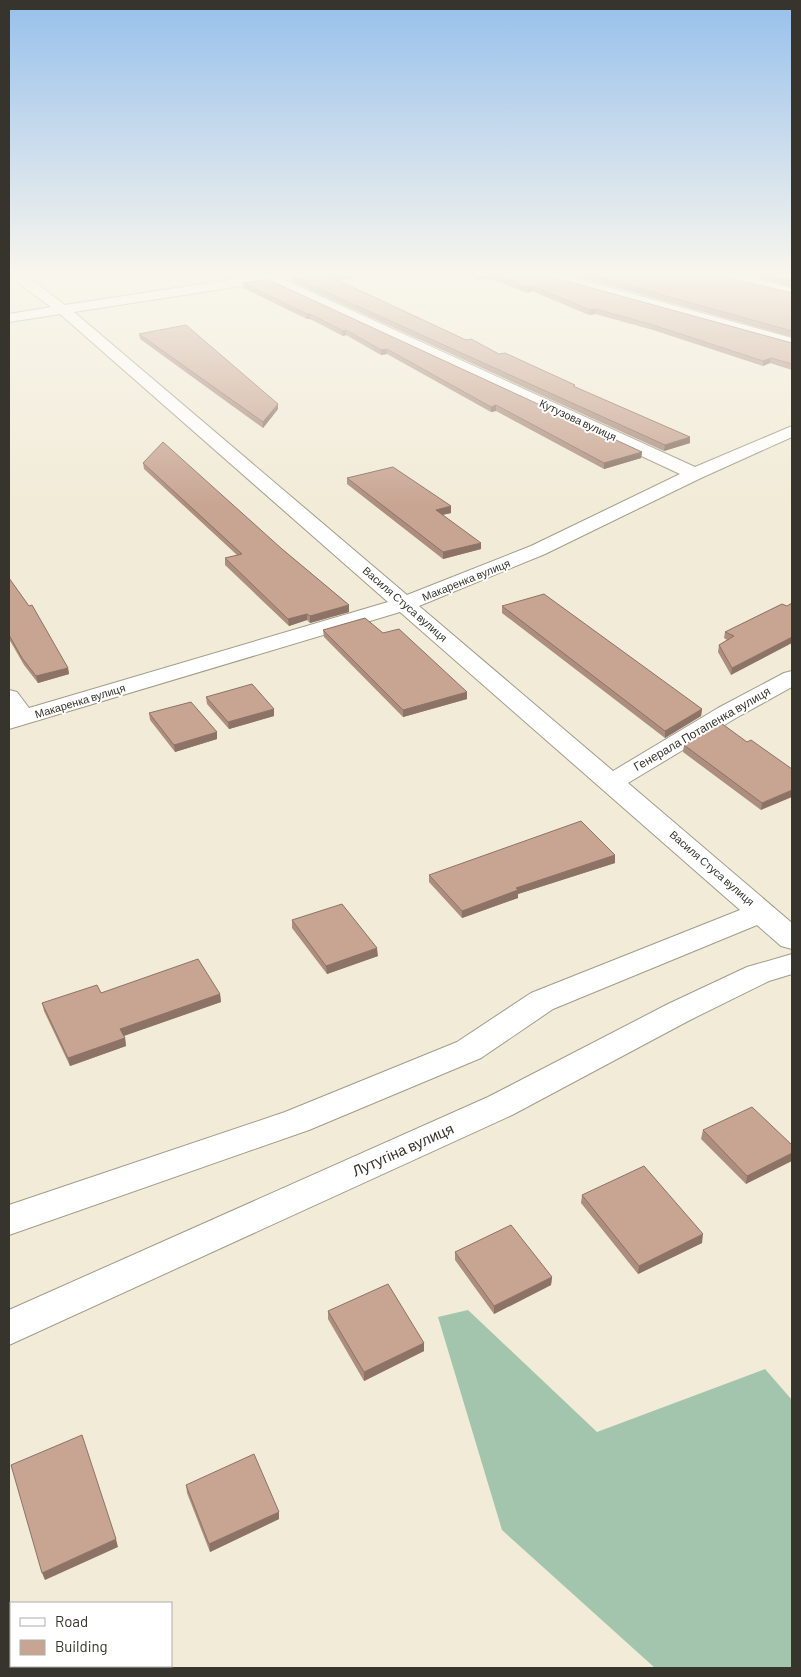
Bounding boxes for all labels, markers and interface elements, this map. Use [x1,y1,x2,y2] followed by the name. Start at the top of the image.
[538,396,619,443] street label: Кутузова вулиця
[420,556,512,603] street label: Макаренка вулиця
[360,563,450,644] street label: Василя Стуса вулиця
[33,681,127,720] street label: Макаренка вулиця
[631,683,773,774] street label: Генерала Потапенка вулиця
[667,827,757,908] street label: Василя Стуса вулиця
[349,1119,456,1180] street label: Лутугіна вулиця
[10,1602,172,1667] legend
[55,1612,88,1630] text: Road
[55,1637,108,1655] text: Building

